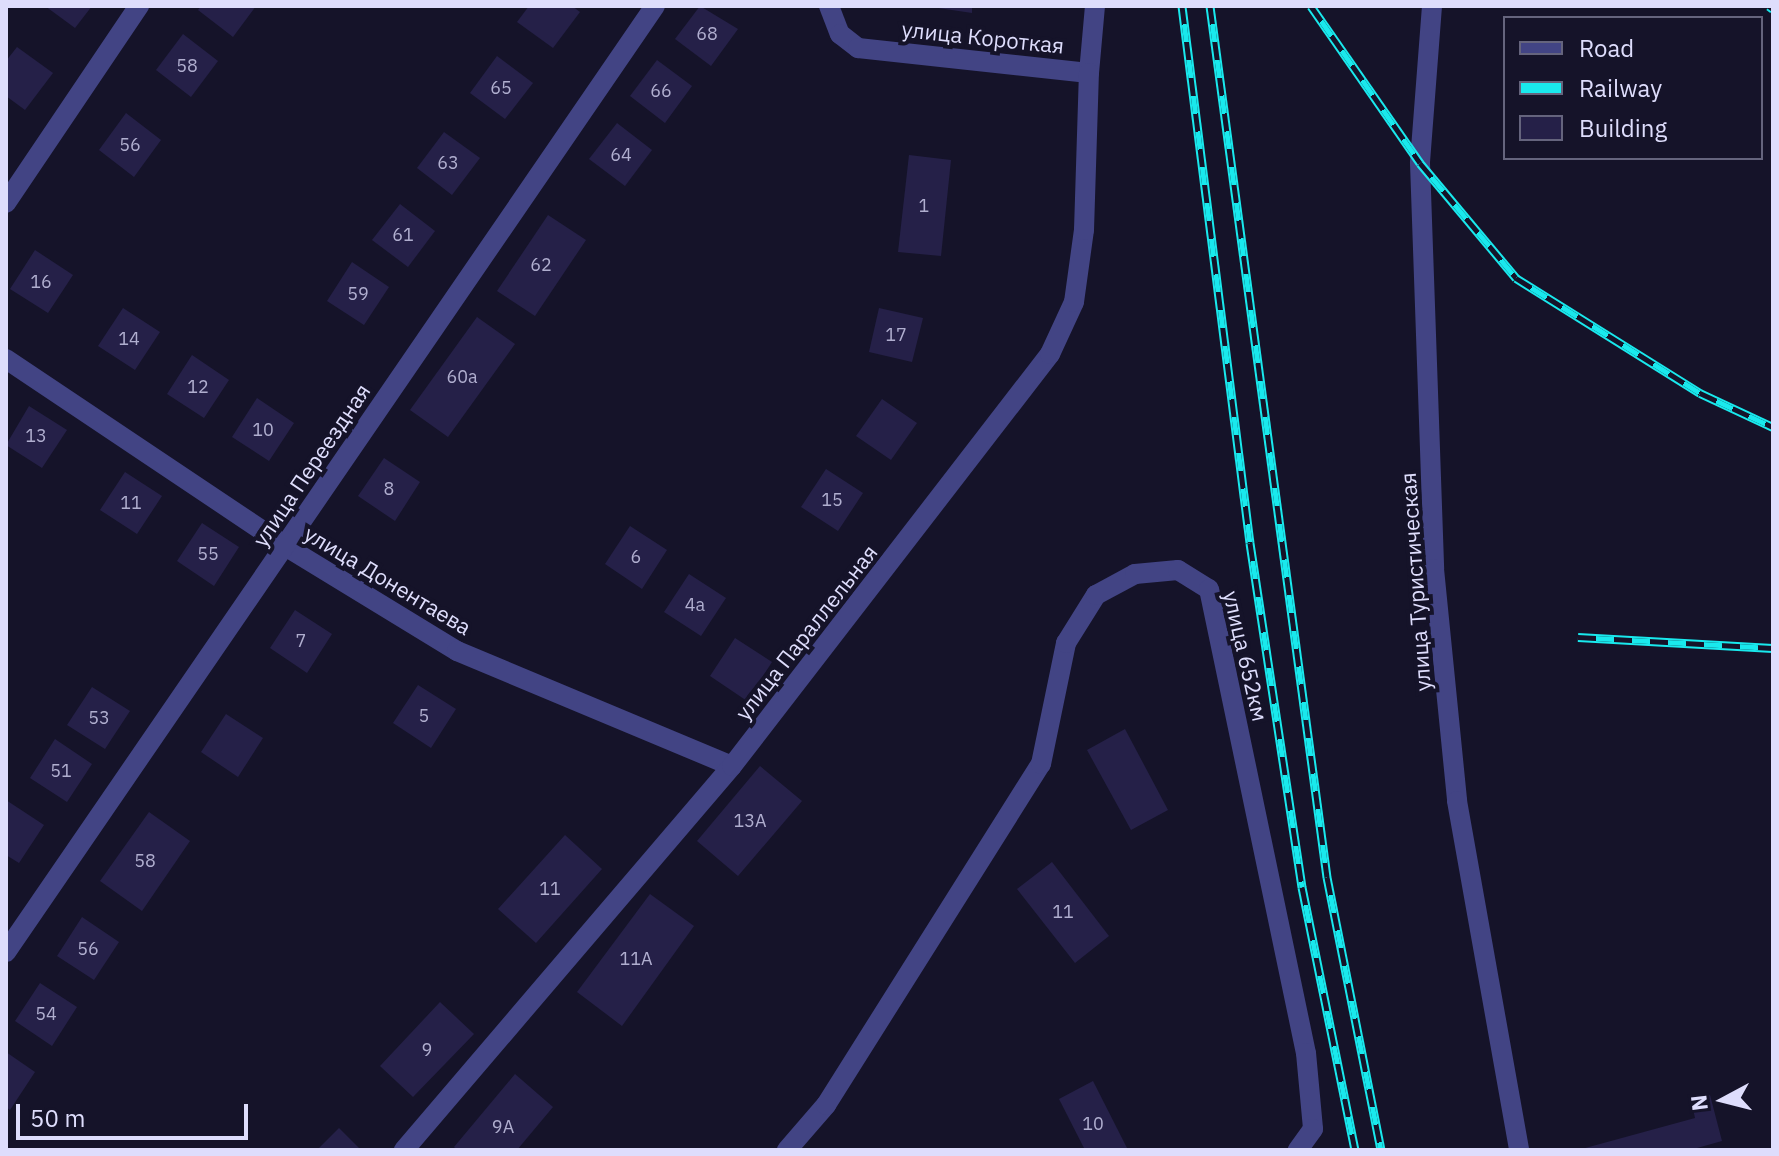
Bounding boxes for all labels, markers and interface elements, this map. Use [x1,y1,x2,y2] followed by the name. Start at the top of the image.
[901,15,1065,59] street label: улица Короткая
[1503,16,1763,160] legend
[696,23,718,45] house number: 68
[1579,32,1634,64] text: Road
[176,55,198,77] house number: 58
[1579,72,1662,104] text: Railway
[490,77,512,99] house number: 65
[650,80,672,102] house number: 66
[1579,112,1667,144] text: Building
[119,134,141,156] house number: 56
[610,144,632,166] house number: 64
[437,152,459,174] house number: 63
[919,195,929,217] house number: 1
[392,224,414,246] house number: 61
[530,254,552,276] house number: 62
[30,271,52,293] house number: 16
[347,283,369,305] house number: 59
[885,324,907,346] house number: 17
[118,328,140,350] house number: 14
[446,366,478,388] house number: 60а
[187,376,209,398] house number: 12
[247,378,375,552] street label: улица Переездная
[252,419,274,441] house number: 10
[25,425,47,447] house number: 13
[1394,472,1436,692] street label: улица Туристическая
[384,478,394,500] house number: 8
[821,489,843,511] house number: 15
[120,492,142,514] house number: 11
[300,520,476,640] street label: улица Донентаева
[729,539,883,725] street label: улица Параллельная
[197,543,219,565] house number: 55
[631,546,641,568] house number: 6
[1218,588,1274,724] street label: улица 652км
[685,594,705,616] house number: 4а
[296,630,306,652] house number: 7
[419,705,429,727] house number: 5
[88,707,110,729] house number: 53
[50,760,72,782] house number: 51
[733,810,767,832] house number: 13А
[134,850,156,872] house number: 58
[539,878,561,900] house number: 11
[1052,901,1074,923] house number: 11
[77,938,99,960] house number: 56
[619,948,653,970] house number: 11А
[35,1003,57,1025] house number: 54
[422,1039,432,1061] house number: 9
[1683,1060,1763,1140] north arrow
[20,1088,252,1138] scale bar
[1683,1093,1714,1113] text: N
[30,1102,85,1134] text: 50 m
[1082,1113,1104,1135] house number: 10
[492,1116,514,1138] house number: 9А

